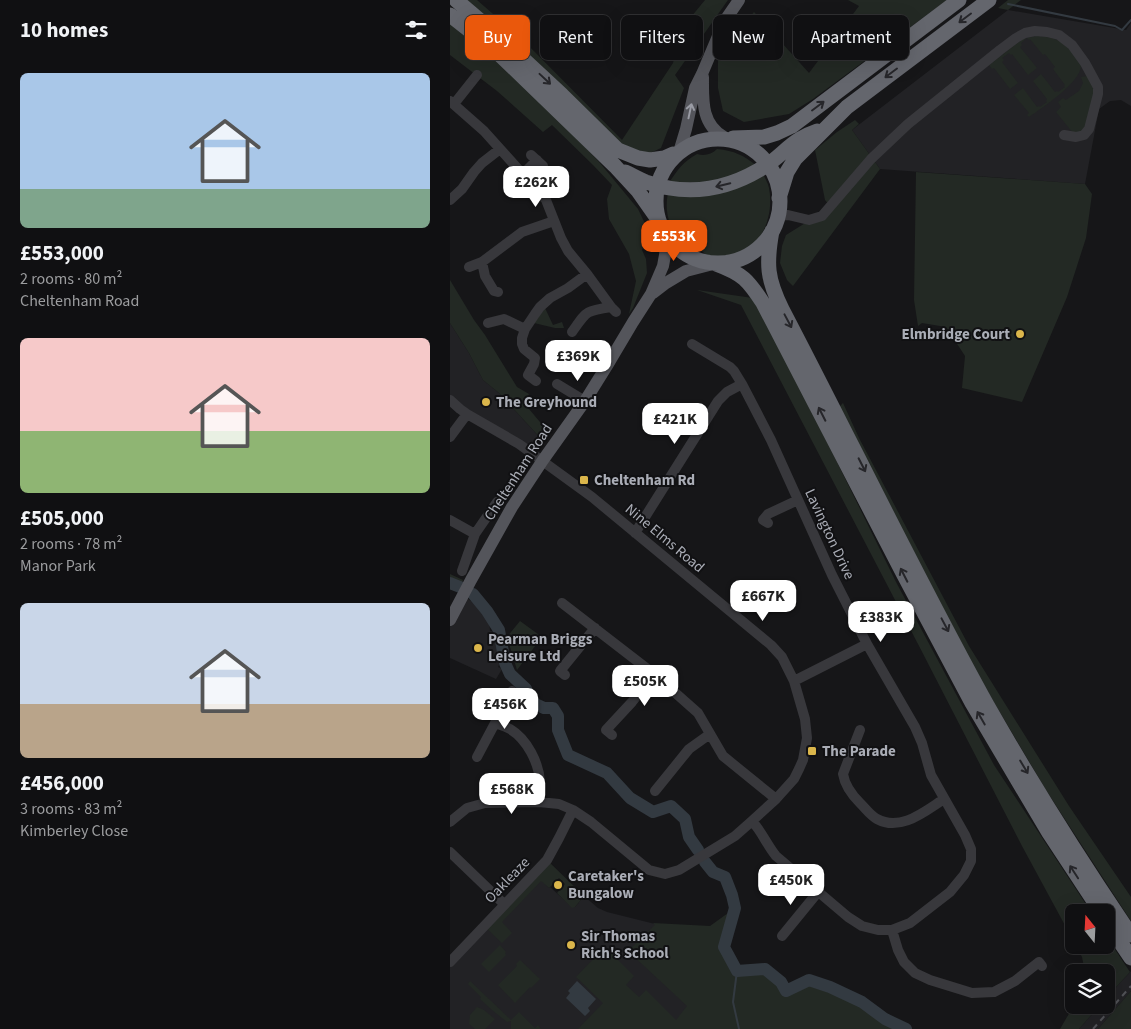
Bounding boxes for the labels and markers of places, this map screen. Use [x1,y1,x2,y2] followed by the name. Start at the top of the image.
[501,166,571,208] pin: £262K
[639,220,709,262] pin: £553K
[902,324,1010,345] place label: Elmbridge Court
[1014,328,1026,340] marker: Elmbridge Court
[543,340,613,382] pin: £369K
[496,392,597,413] place label: The Greyhound
[480,396,492,408] marker: The Greyhound
[640,402,710,445] pin: £421K
[594,470,695,491] place label: Cheltenham Rd
[578,474,590,486] marker: Cheltenham Rd
[728,580,798,622] pin: £667K
[846,600,916,643] pin: £383K
[488,629,593,667] place label: Pearman Briggs Leisure Ltd
[472,642,484,654] marker: Pearman Briggs Leisure Ltd
[610,664,680,707] pin: £505K
[470,688,540,730] pin: £456K
[822,741,896,762] place label: The Parade
[806,745,818,757] marker: The Parade
[477,772,547,815] pin: £568K
[756,864,826,906] pin: £450K
[568,866,644,904] place label: Caretaker's Bungalow
[552,879,564,891] marker: Caretaker's Bungalow
[581,926,669,964] place label: Sir Thomas Rich's School
[565,939,577,951] marker: Sir Thomas Rich's School

